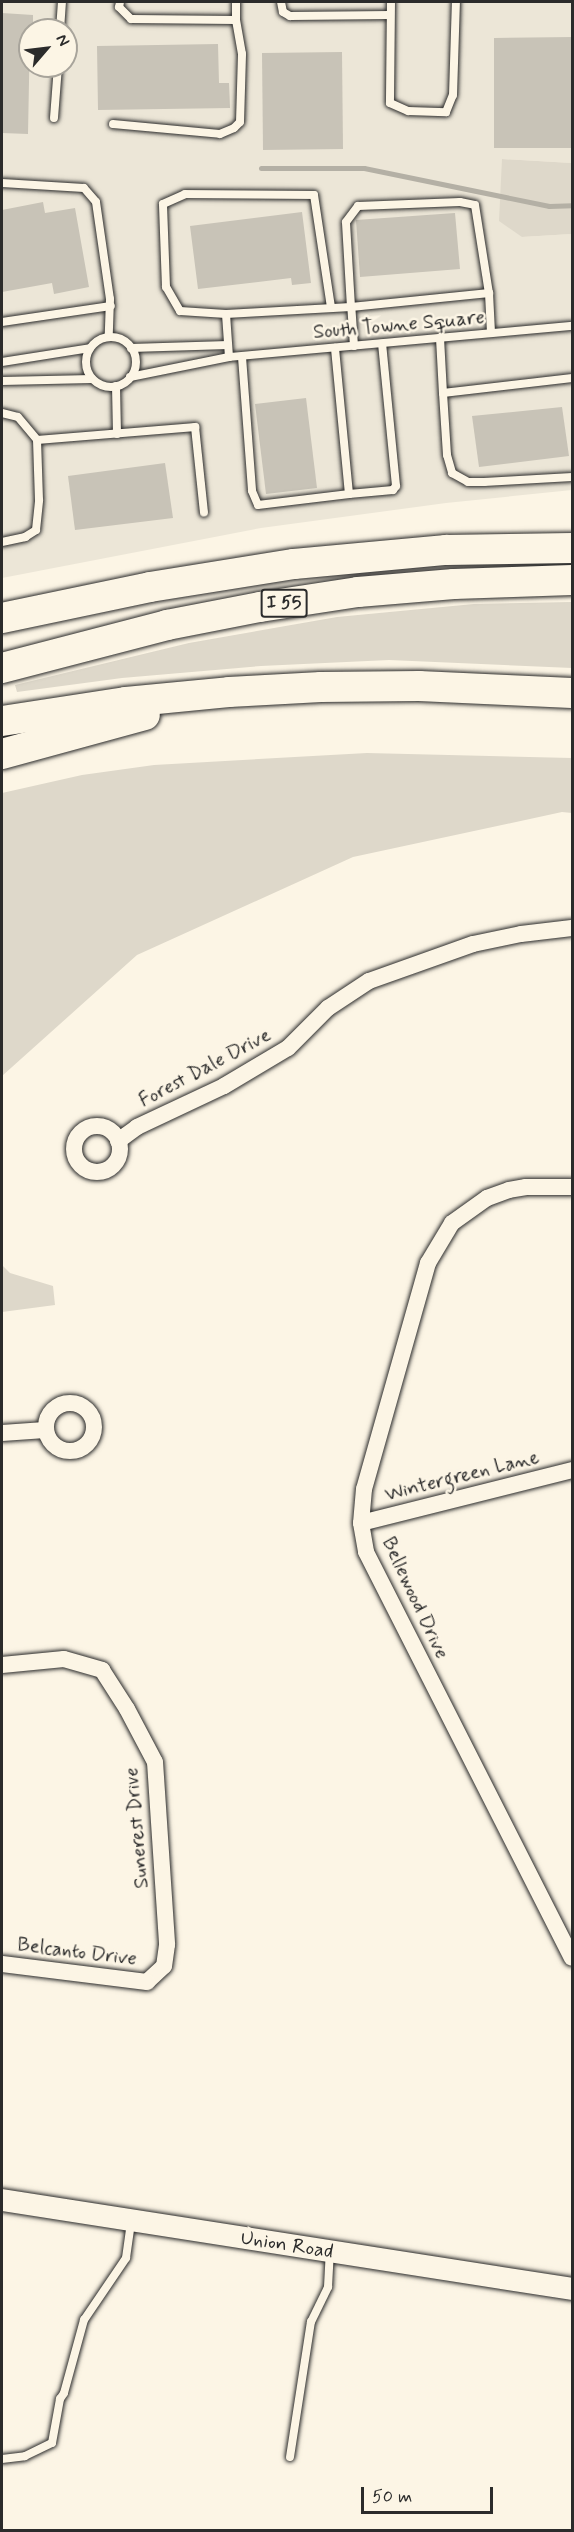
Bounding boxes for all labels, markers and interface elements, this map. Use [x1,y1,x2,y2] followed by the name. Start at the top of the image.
[18,18,78,78] north arrow
[51,31,74,50] text: N
[314,306,484,344] street label: South Towne Square
[260,588,308,618] road number: I 55
[136,1024,274,1112] street label: Forest Dale Drive
[384,1446,540,1506] street label: Wintergreen Lane
[377,1534,453,1662] street label: Bellewood Drive
[120,1766,154,1890] street label: Sunerest Drive
[17,1933,137,1971] street label: Belcanto Drive
[240,2226,334,2264] street label: Union Road
[364,2475,496,2513] scale bar
[372,2485,412,2509] text: 50 m

